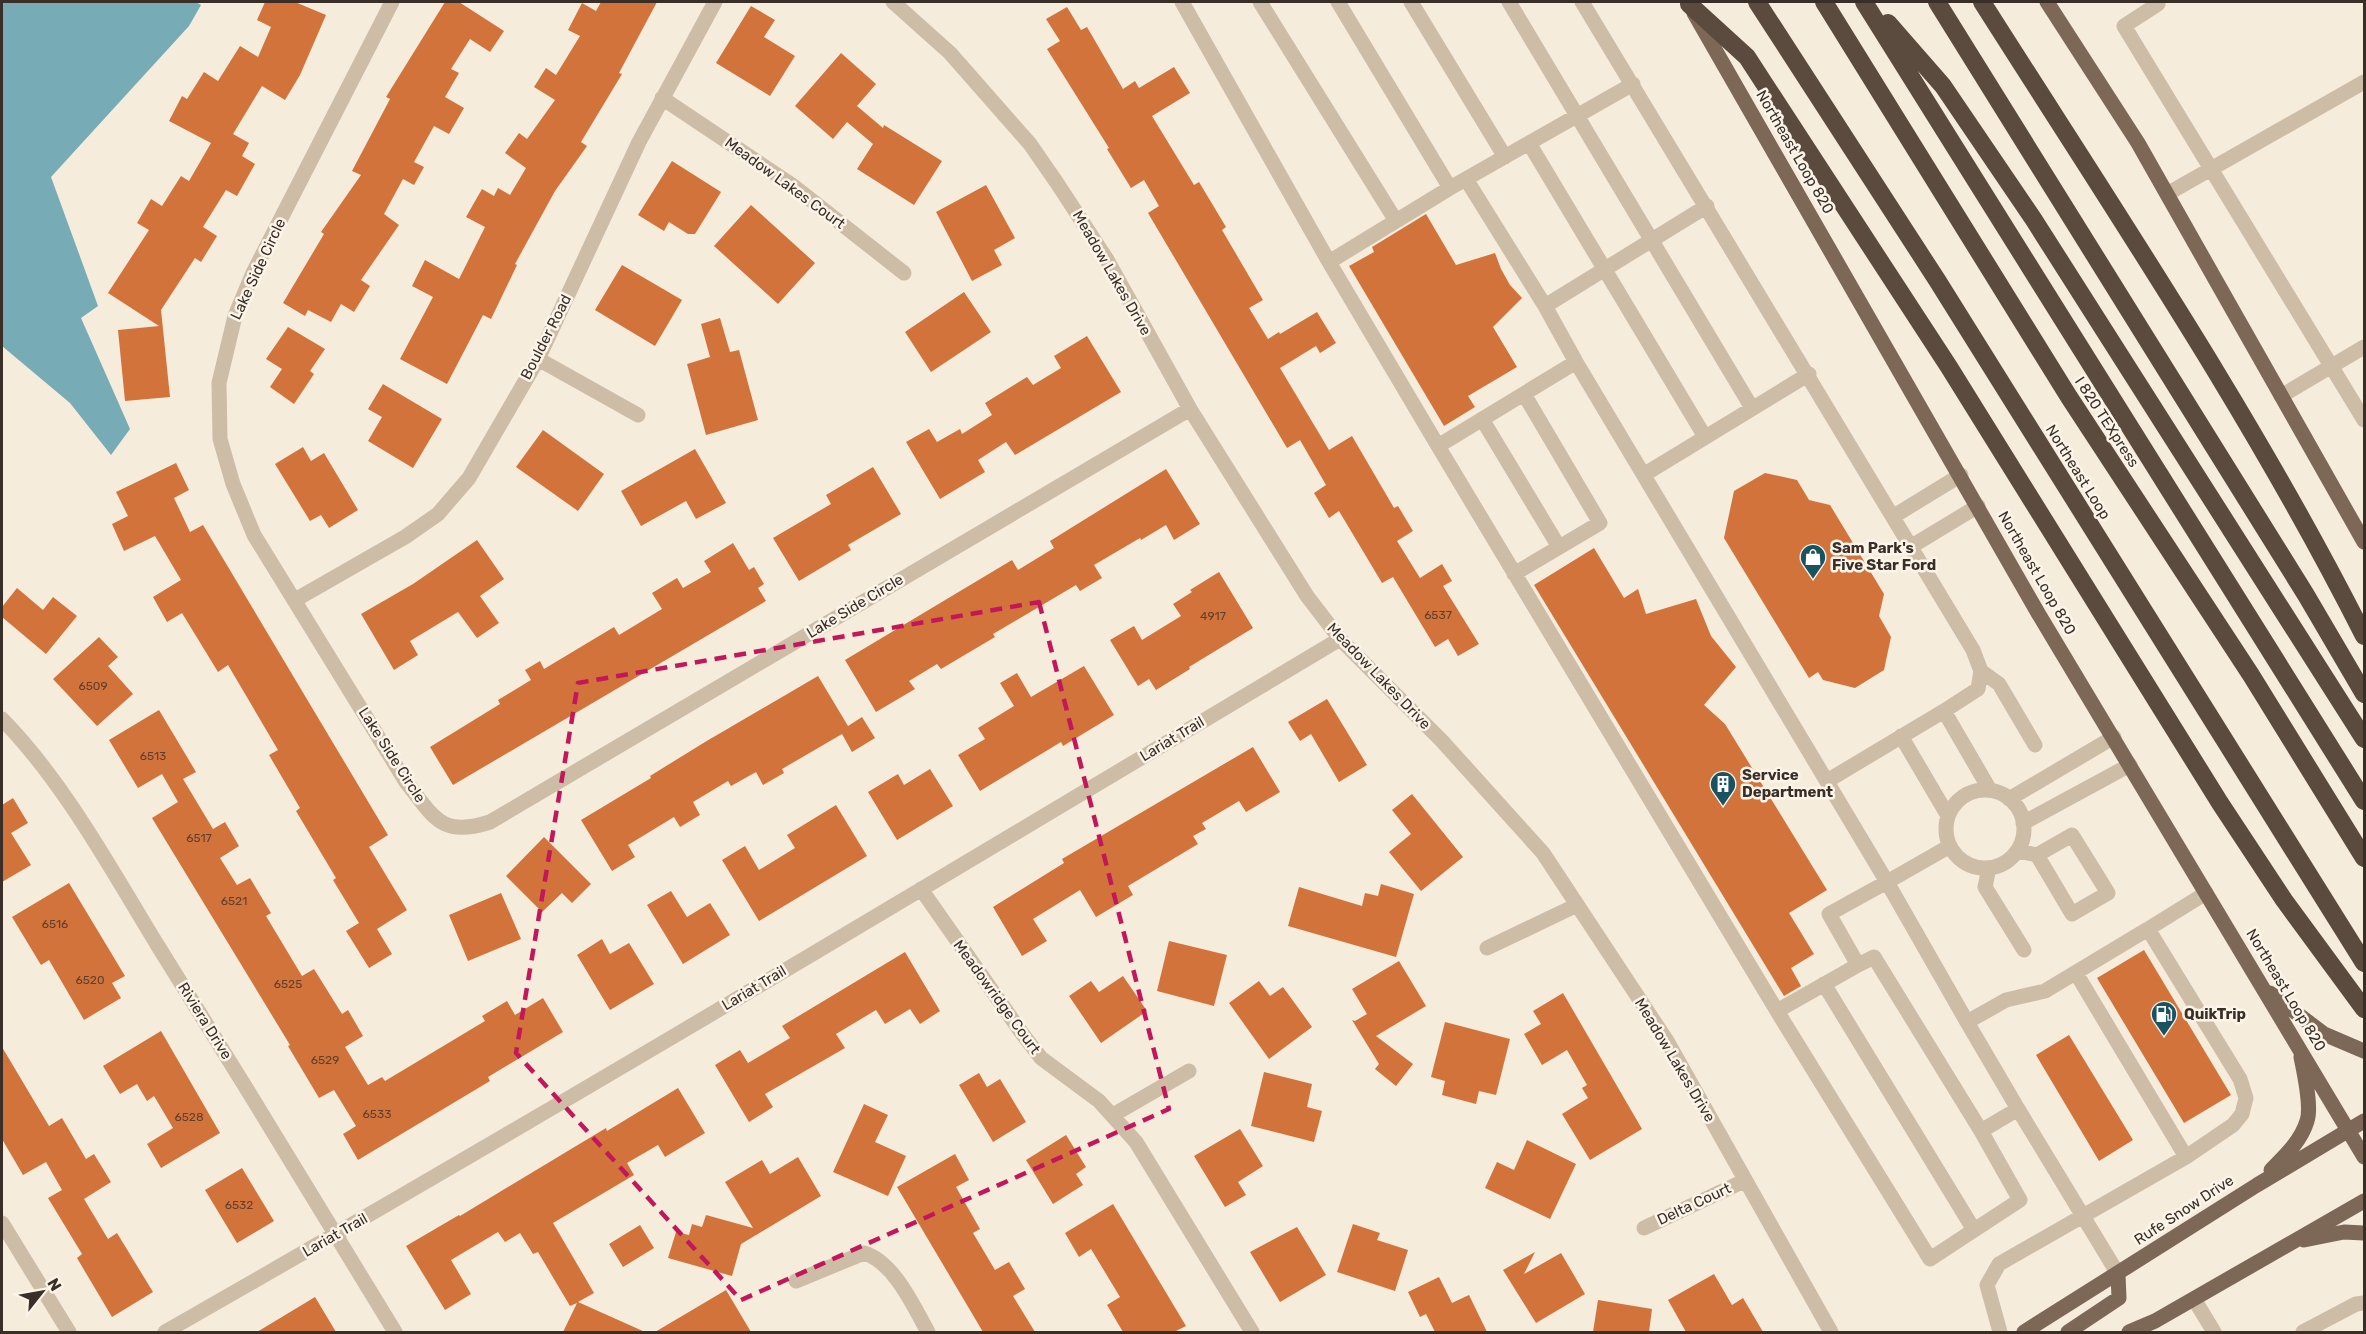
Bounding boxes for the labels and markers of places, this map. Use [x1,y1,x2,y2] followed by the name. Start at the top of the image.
[1832,539,1936,574] place label: Sam Park's Five Star Ford
[1798,542,1828,580] shop icon: Sam Park's Five Star Ford
[1742,766,1833,801] place label: Service Department
[1708,769,1738,807] building icon: Service Department
[2149,999,2179,1037] fuel station icon: QuikTrip
[2184,1005,2246,1023] place label: QuikTrip

